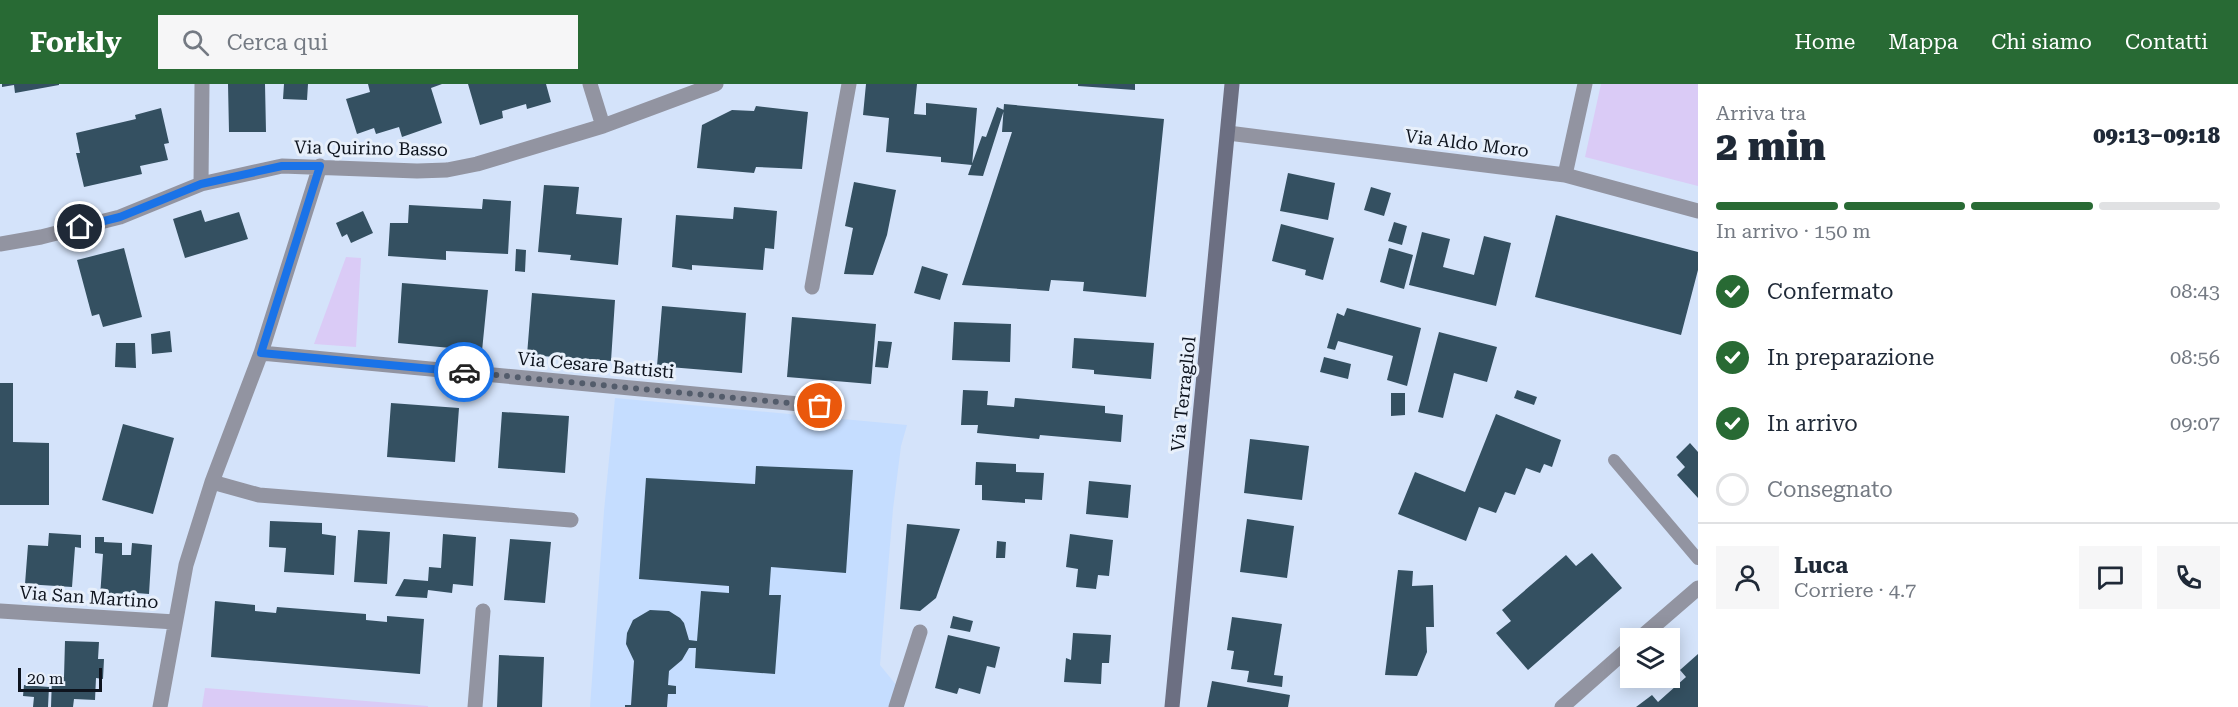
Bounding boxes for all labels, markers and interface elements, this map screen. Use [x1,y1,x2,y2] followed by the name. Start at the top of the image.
[158,15,578,69] search box
[30,26,122,59] text: Forkly
[179,26,212,59] icon: search
[227,30,328,55] text: Cerca qui
[1794,30,1855,54] text: Home
[1888,30,1958,54] text: Mappa
[1991,30,2092,54] text: Chi siamo
[2125,30,2208,54] text: Contatti
[1716,101,1806,125] text: Arriva tra
[2093,123,2220,148] text: 09:13–09:18
[1716,124,1826,170] text: 2 min
[1404,125,1530,161] street label: Via Aldo Moro
[294,136,448,160] street label: Via Quirino Basso
[54,201,105,252] pin
[63,210,96,243] icon: home
[1716,219,1871,243] text: In arrivo · 150 m
[1716,275,1749,308] icon: check
[1767,279,1893,304] text: Confermato
[2170,279,2220,303] text: 08:43
[1166,335,1200,453] street label: Via Terragliol
[1716,341,1749,374] icon: check
[434,342,494,402] courier
[1767,345,1934,370] text: In preparazione
[2170,345,2220,369] text: 08:56
[517,348,676,382] street label: Via Cesare Battisti
[448,356,481,389] icon: car
[794,380,845,431] pin
[803,389,836,422] icon: bag
[1716,407,1749,440] icon: check
[1767,411,1858,436] text: In arrivo
[2170,411,2220,435] text: 09:07
[1767,477,1893,502] text: Consegnato
[1716,546,1779,609] button: person
[2079,546,2142,609] button: chat
[2157,546,2220,609] button: phone
[1794,553,1848,578] text: Luca
[1794,578,1916,602] text: Corriere · 4.7
[19,582,159,612] street label: Via San Martino
[1620,628,1680,688] map controls
[1620,628,1680,688] button: layers
[18,665,102,692] scale bar
[27,669,64,688] text: 20 m

